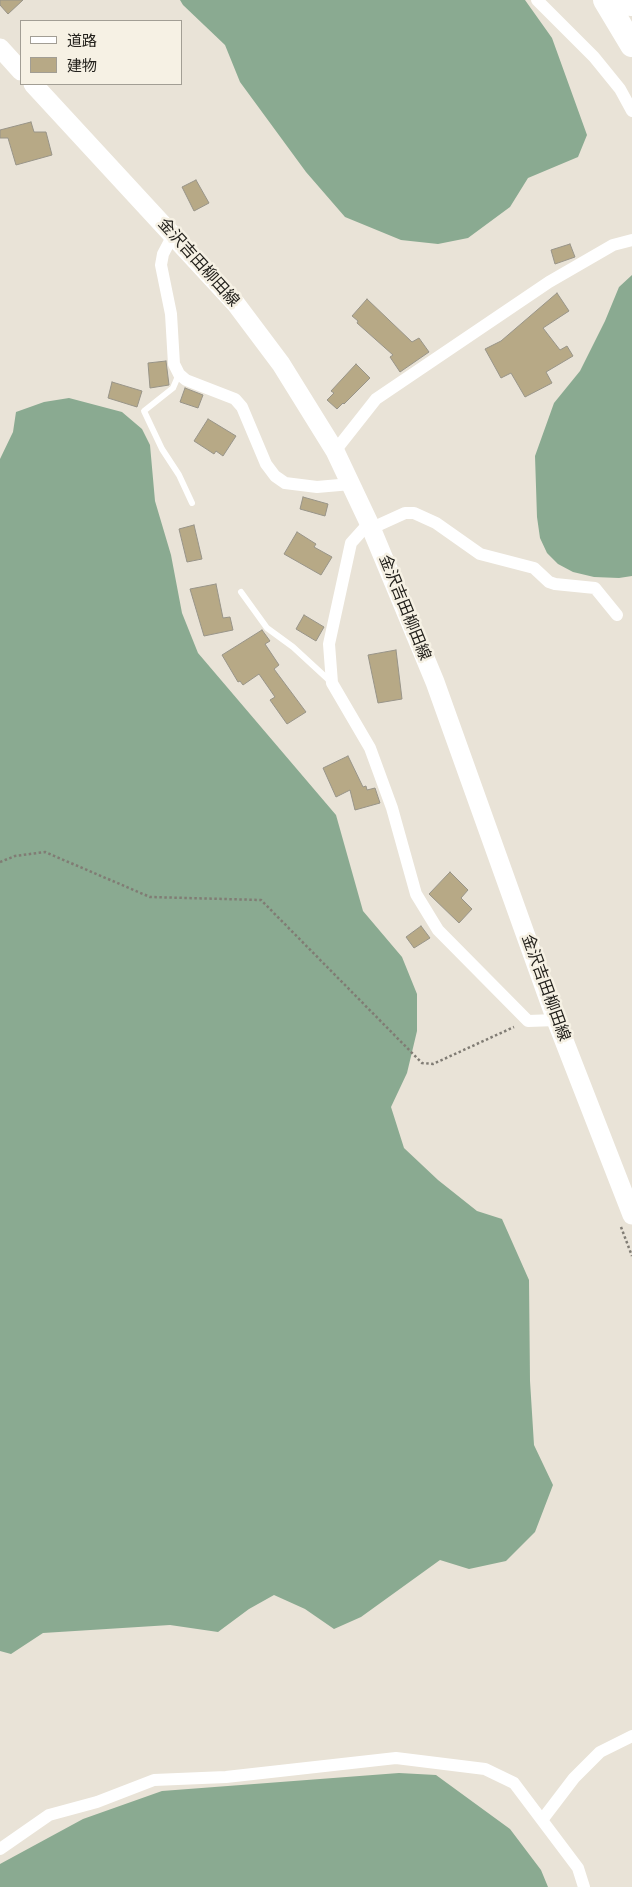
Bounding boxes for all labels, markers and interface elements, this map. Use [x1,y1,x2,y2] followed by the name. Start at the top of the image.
[20,20,182,85] legend
[67,32,97,51] text: 道路
[67,57,97,76] text: 建物
[153,215,243,311] street label: 金沢吉田柳田線
[374,552,434,664] street label: 金沢吉田柳田線
[517,932,573,1044] street label: 金沢吉田柳田線

